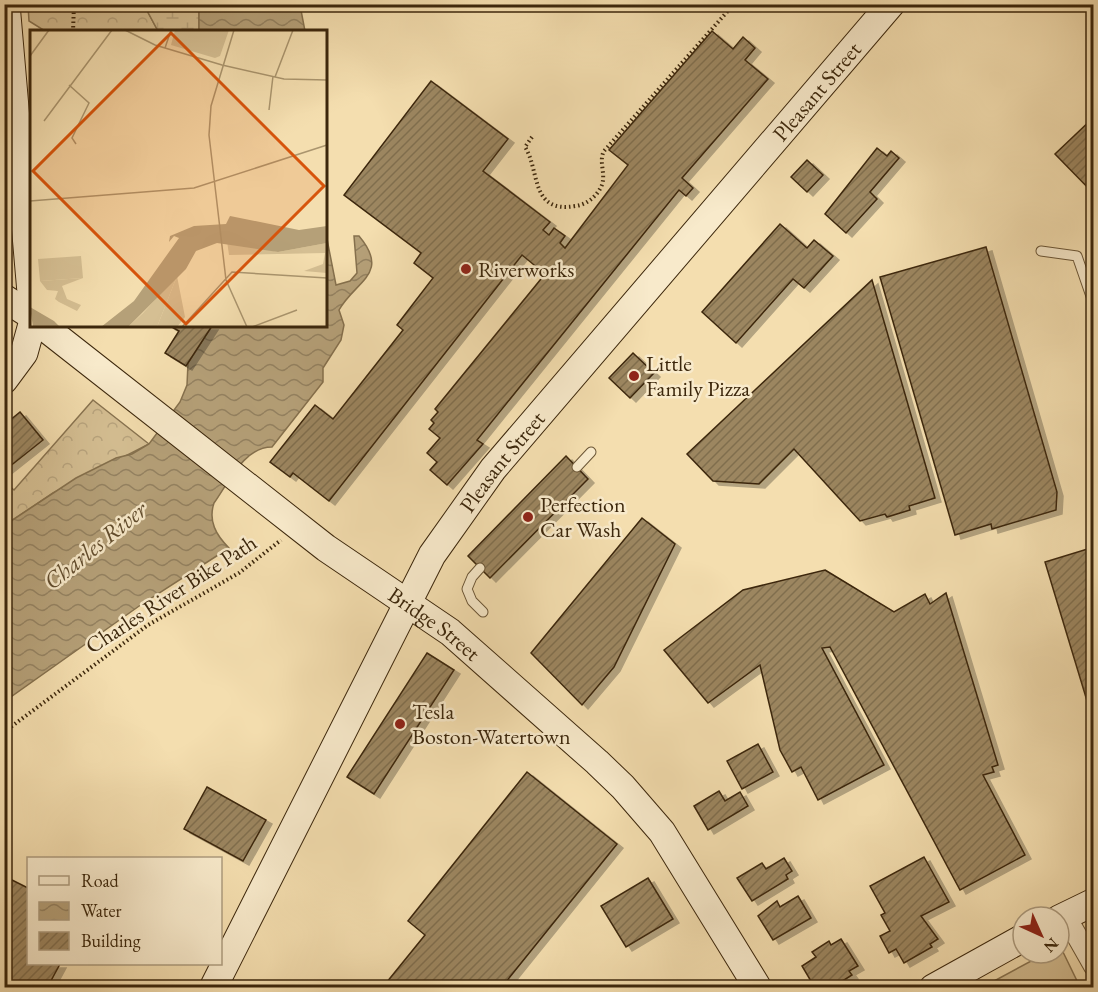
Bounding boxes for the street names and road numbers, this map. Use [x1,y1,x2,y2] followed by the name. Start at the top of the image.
[766,35,867,147] street label: Pleasant Street
[452,405,551,518] street label: Pleasant Street
[80,528,262,660] street label: Charles River Bike Path
[383,580,487,667] street label: Bridge Street

